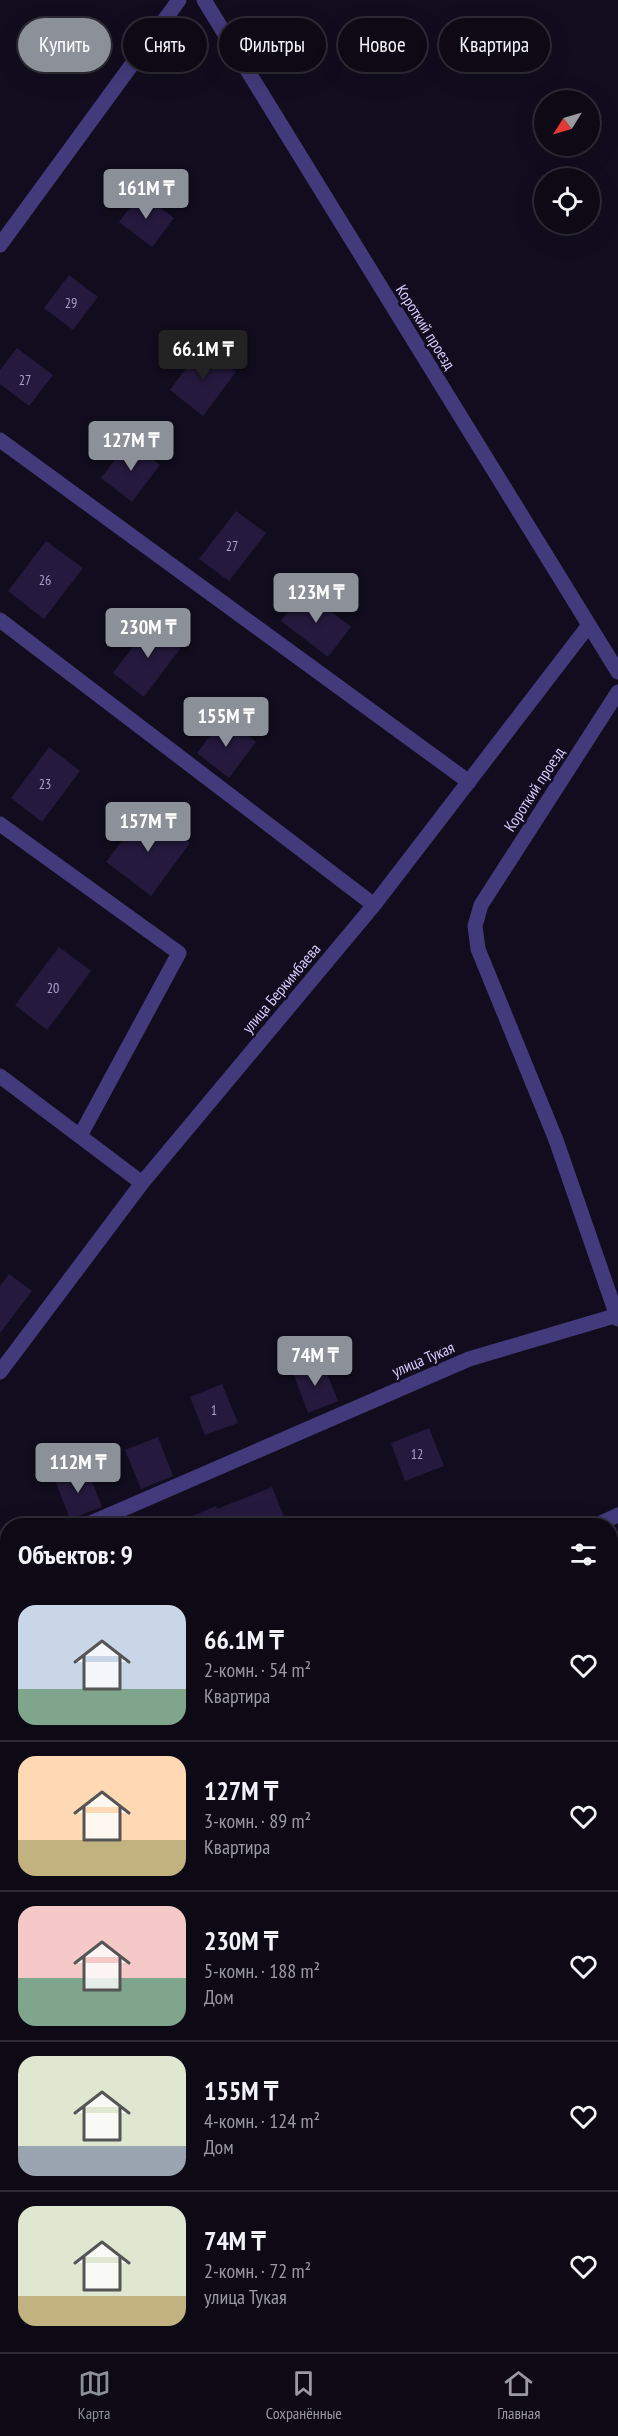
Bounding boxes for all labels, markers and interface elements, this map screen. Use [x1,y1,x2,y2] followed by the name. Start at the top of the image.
[18,18,111,72] chip: Купить
[123,18,207,72] chip: Снять
[219,18,326,72] chip: Фильтры
[338,18,427,72] chip: Новое
[439,18,550,72] chip: Квартира
[534,90,600,156] north arrow
[534,90,600,234] map controls
[534,168,600,234] button: locate
[97,169,195,220] pin: 161M ₸
[118,175,174,201] text: 161M ₸
[392,281,460,373] street label: Короткий проезд
[65,294,77,312] house number: 29
[148,330,258,381] pin: 66.1M ₸
[172,336,234,362] text: 66.1M ₸
[19,371,31,389] house number: 27
[82,421,180,472] pin: 127M ₸
[103,427,159,453] text: 127M ₸
[226,537,238,555] house number: 27
[39,571,51,589] house number: 26
[267,573,365,624] pin: 123M ₸
[288,579,344,605] text: 123M ₸
[99,608,197,659] pin: 230M ₸
[120,614,176,640] text: 230M ₸
[177,697,275,748] pin: 155M ₸
[198,703,254,729] text: 155M ₸
[499,743,569,835] street label: Короткий проезд
[39,775,51,793] house number: 23
[99,802,197,853] pin: 157M ₸
[120,808,176,834] text: 157M ₸
[238,939,324,1037] street label: улица Беркимбаева
[47,979,59,997] house number: 20
[273,1336,357,1387] pin: 74M ₸
[389,1337,457,1381] street label: улица Тукая
[291,1342,339,1368] text: 74M ₸
[211,1401,217,1419] house number: 1
[29,1443,127,1494] pin: 112M ₸
[411,1445,423,1463] house number: 12
[50,1449,106,1475] text: 112M ₸
[18,1538,133,1571] text: Объектов: 9
[567,1538,600,1571] icon: filters
[204,1623,284,1656] text: 66.1M ₸
[66,1629,138,1701] icon: home
[567,1649,600,1682] icon: heart
[204,1657,311,1683] text: 2-комн. · 54 m²
[204,1683,270,1709] text: Квартира
[204,1774,278,1807] text: 127M ₸
[66,1780,138,1852] icon: home
[567,1800,600,1833] icon: heart
[204,1808,311,1834] text: 3-комн. · 89 m²
[204,1834,270,1860] text: Квартира
[204,1924,278,1957] text: 230M ₸
[66,1930,138,2002] icon: home
[567,1950,600,1983] icon: heart
[204,1958,320,1984] text: 5-комн. · 188 m²
[204,1984,234,2010] text: Дом
[204,2074,278,2107] text: 155M ₸
[66,2080,138,2152] icon: home
[567,2100,600,2133] icon: heart
[204,2108,320,2134] text: 4-комн. · 124 m²
[204,2134,234,2160] text: Дом
[204,2224,266,2257] text: 74M ₸
[66,2230,138,2302] icon: home
[567,2250,600,2283] icon: heart
[204,2258,311,2284] text: 2-комн. · 72 m²
[204,2284,287,2310] text: улица Тукая
[78,2367,111,2423] tab: Карта
[266,2367,342,2423] tab: Сохранённые
[497,2367,540,2423] tab: Главная

